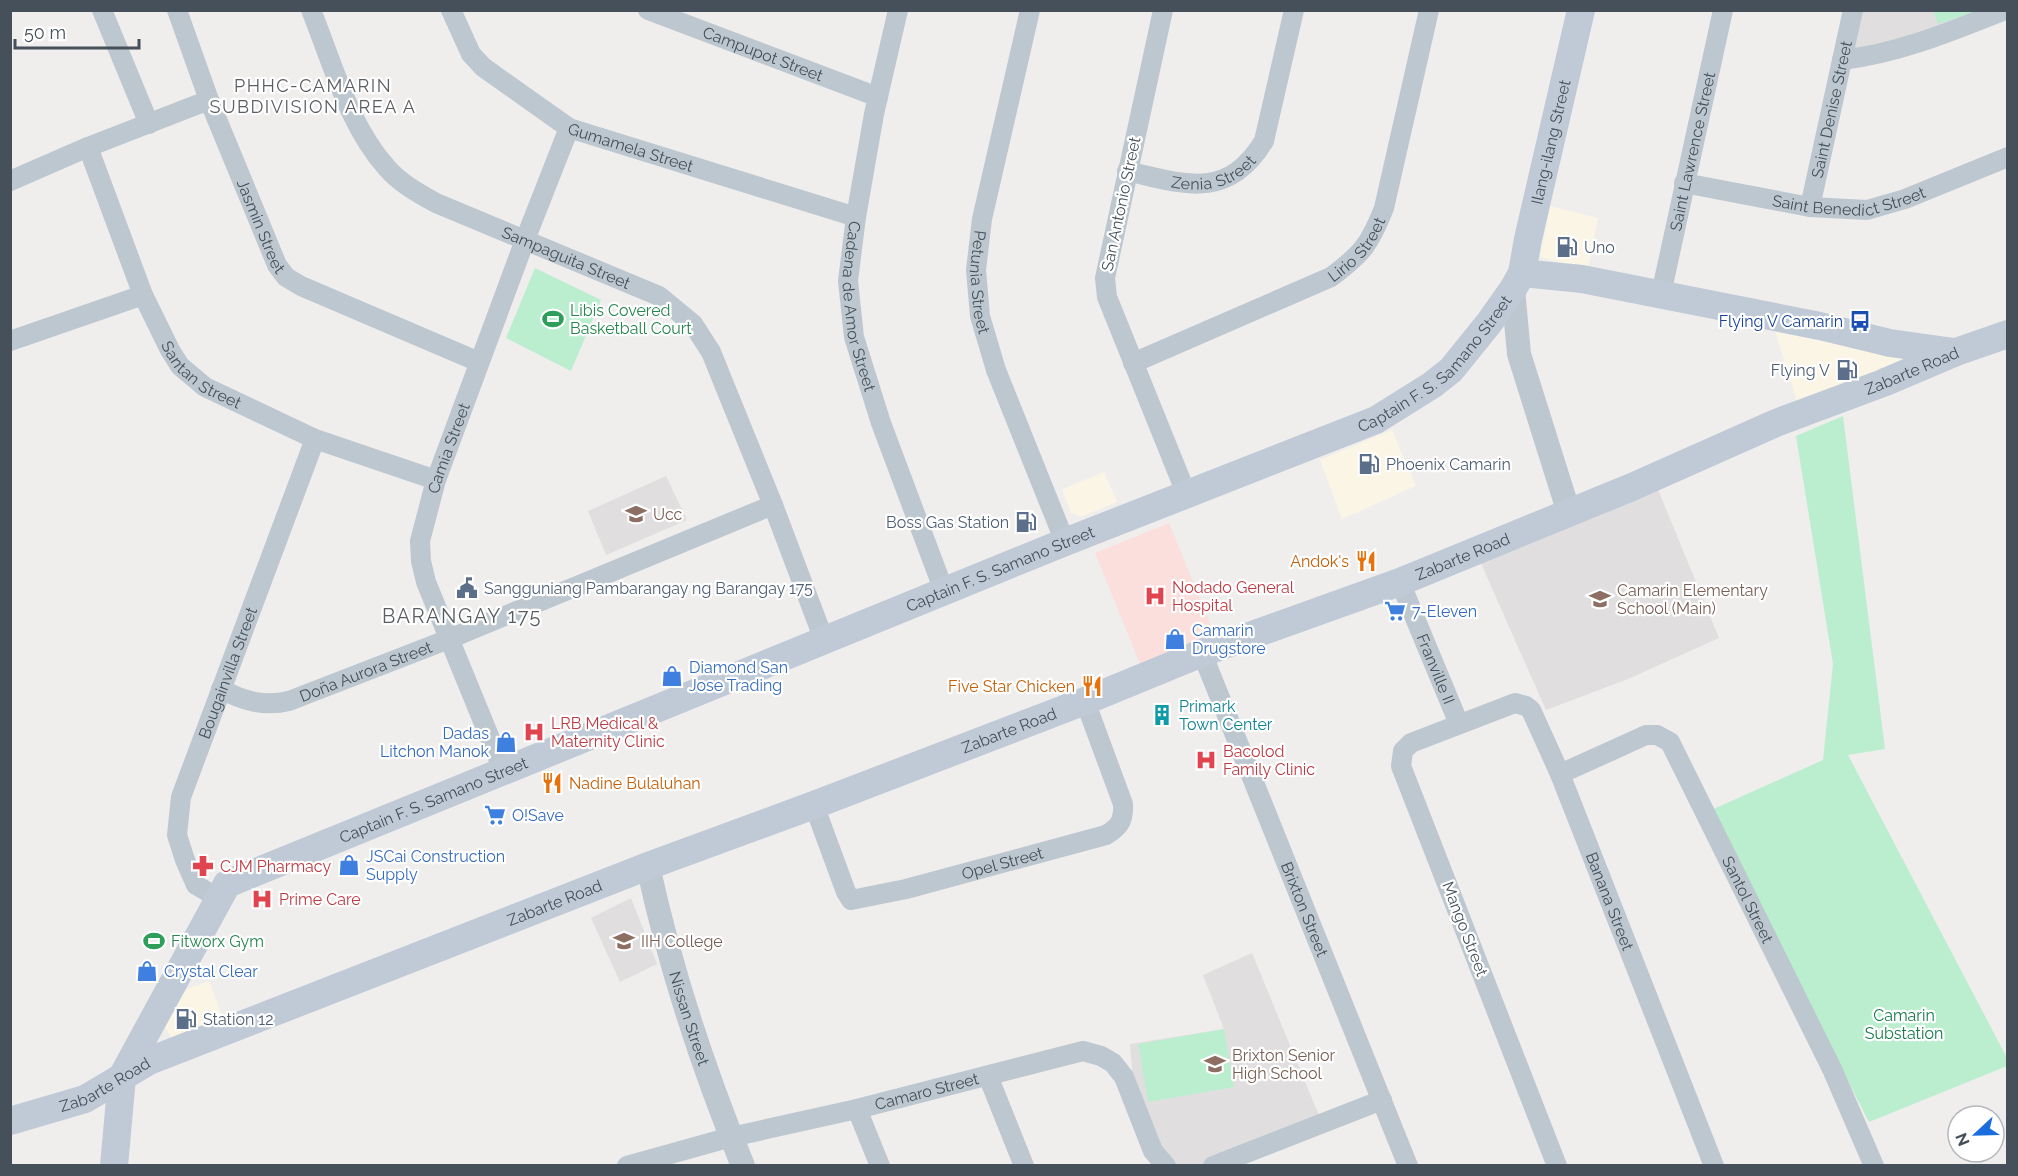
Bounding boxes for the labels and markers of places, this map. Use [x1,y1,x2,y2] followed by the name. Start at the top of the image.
[1555,235,1579,259] fuel station icon: Uno
[1584,238,1615,257] place label: Uno
[570,301,692,338] place label: Libis Covered Basketball Court
[541,307,565,331] sports icon: Libis Covered Basketball Court
[1848,309,1872,333] bus stop icon: Flying V Camarin
[1719,312,1843,331] place label: Flying V Camarin
[1835,358,1859,382] fuel station icon: Flying V
[1771,361,1830,380] place label: Flying V
[1357,452,1381,476] fuel station icon: Phoenix Camarin
[1386,455,1511,474] place label: Phoenix Camarin
[624,502,648,526] school or university icon: Ucc
[653,505,683,524] place label: Ucc
[1014,510,1038,534] fuel station icon: Boss Gas Station
[886,513,1009,532] place label: Boss Gas Station
[1354,549,1378,573] restaurant icon: Andok's
[1290,552,1349,571] place label: Andok's
[455,576,479,600] public building icon: Sangguniang Pambarangay ng Barangay 175
[1172,578,1295,615] place label: Nodado General Hospital
[484,579,813,598] place label: Sangguniang Pambarangay ng Barangay 175
[1617,581,1768,618] place label: Camarin Elementary School (Main)
[1143,584,1167,608] hospital icon: Nodado General Hospital
[1588,587,1612,611] school or university icon: Camarin Elementary School (Main)
[1383,599,1407,623] supermarket icon: 7-Eleven
[1412,602,1477,621] place label: 7-Eleven
[1192,621,1266,658] place label: Camarin Drugstore
[1163,627,1187,651] shop icon: Camarin Drugstore
[689,658,788,695] place label: Diamond San Jose Trading
[660,664,684,688] shop icon: Diamond San Jose Trading
[1080,674,1104,698] restaurant icon: Five Star Chicken
[948,677,1075,696] place label: Five Star Chicken
[1179,697,1273,734] place label: Primark Town Center
[1150,703,1174,727] building icon: Primark Town Center
[551,714,665,751] place label: LRB Medical & Maternity Clinic
[522,720,546,744] hospital icon: LRB Medical & Maternity Clinic
[380,724,490,761] place label: Dadas Litchon Manok
[494,730,518,754] shop icon: Dadas Litchon Manok
[1223,742,1315,779] place label: Bacolod Family Clinic
[1194,748,1218,772] hospital icon: Bacolod Family Clinic
[540,771,564,795] restaurant icon: Nadine Bulaluhan
[569,774,701,793] place label: Nadine Bulaluhan
[483,803,507,827] supermarket icon: O!Save
[512,806,564,825] place label: O!Save
[366,847,505,884] place label: JSCai Construction Supply
[337,853,361,877] shop icon: JSCai Construction Supply
[191,854,215,878] pharmacy icon: CJM Pharmacy
[220,857,331,876] place label: CJM Pharmacy
[250,887,274,911] hospital icon: Prime Care
[279,890,361,909] place label: Prime Care
[142,929,166,953] sports icon: Fitworx Gym
[612,929,636,953] school or university icon: IIH College
[171,932,264,951] place label: Fitworx Gym
[641,932,723,951] place label: IIH College
[135,959,159,983] shop icon: Crystal Clear
[164,962,258,981] place label: Crystal Clear
[174,1007,198,1031] fuel station icon: Station 12
[203,1010,274,1029] place label: Station 12
[1232,1046,1335,1083] place label: Brixton Senior High School
[1203,1052,1227,1076] school or university icon: Brixton Senior High School

